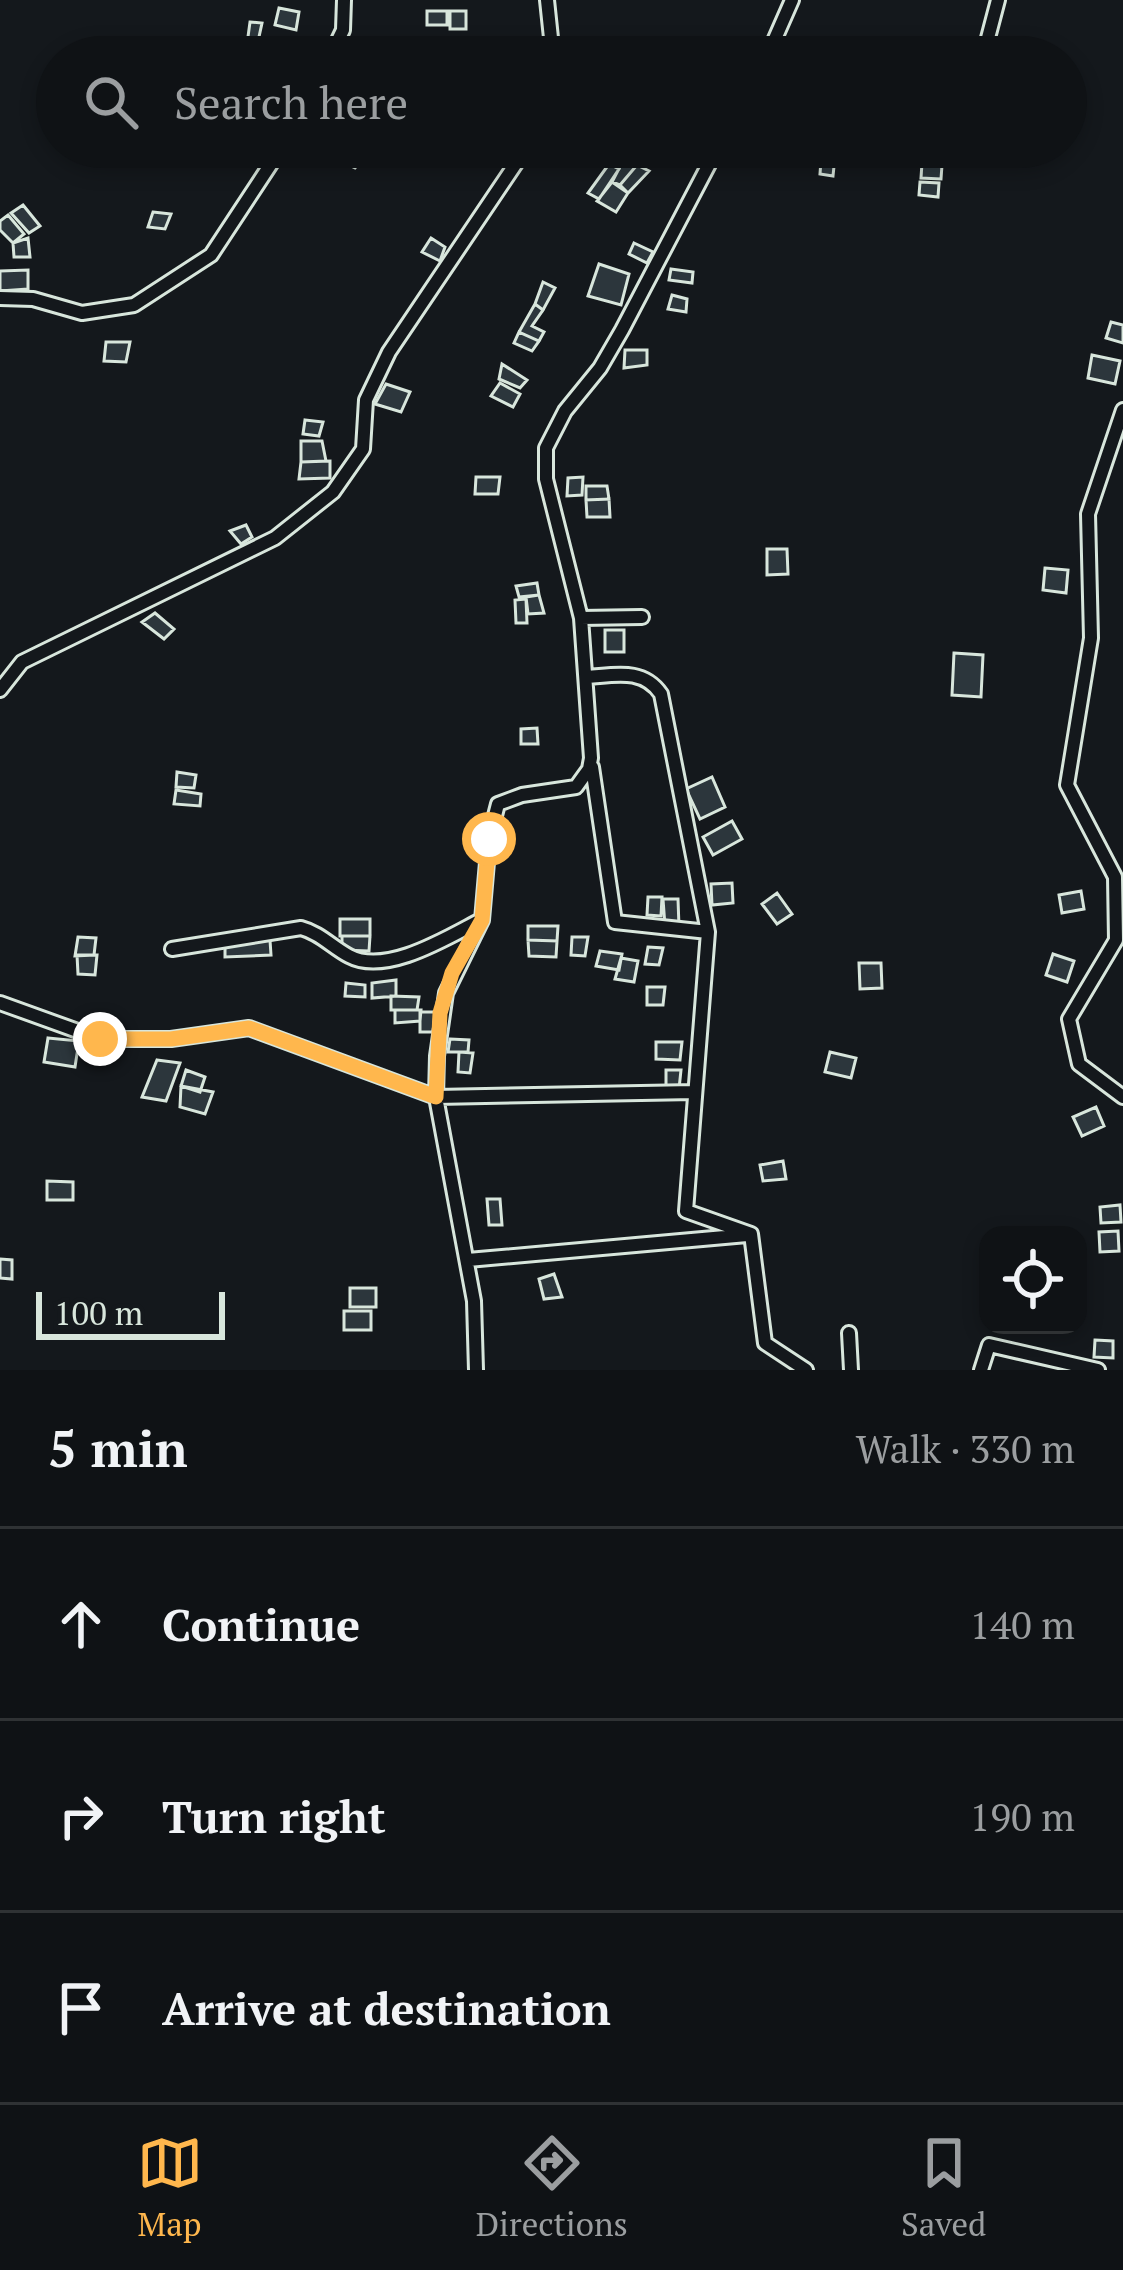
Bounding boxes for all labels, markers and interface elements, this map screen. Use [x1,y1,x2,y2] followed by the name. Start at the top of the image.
[36,36,1087,168] search box
[78,69,144,135] icon: search
[174,72,408,132] text: Search here
[462,812,516,866] route start
[73,1012,127,1066] route end
[979,1226,1087,1334] map controls
[979,1226,1087,1334] button: locate
[36,1286,225,1339] scale bar
[54,1291,143,1334] text: 100 m
[48,1414,188,1482] text: 5 min
[856,1422,1075,1474] text: Walk · 330 m
[48,1591,114,1657] icon: ahead
[162,1594,360,1654] text: Continue
[970,1598,1075,1650] text: 140 m
[48,1783,114,1849] icon: right
[162,1786,386,1846] text: Turn right
[970,1790,1075,1842] text: 190 m
[48,1975,114,2041] icon: arrive
[162,1978,611,2038] text: Arrive at destination
[137,2130,203,2245] tab: Map
[476,2130,628,2245] tab: Directions
[901,2130,986,2245] tab: Saved

